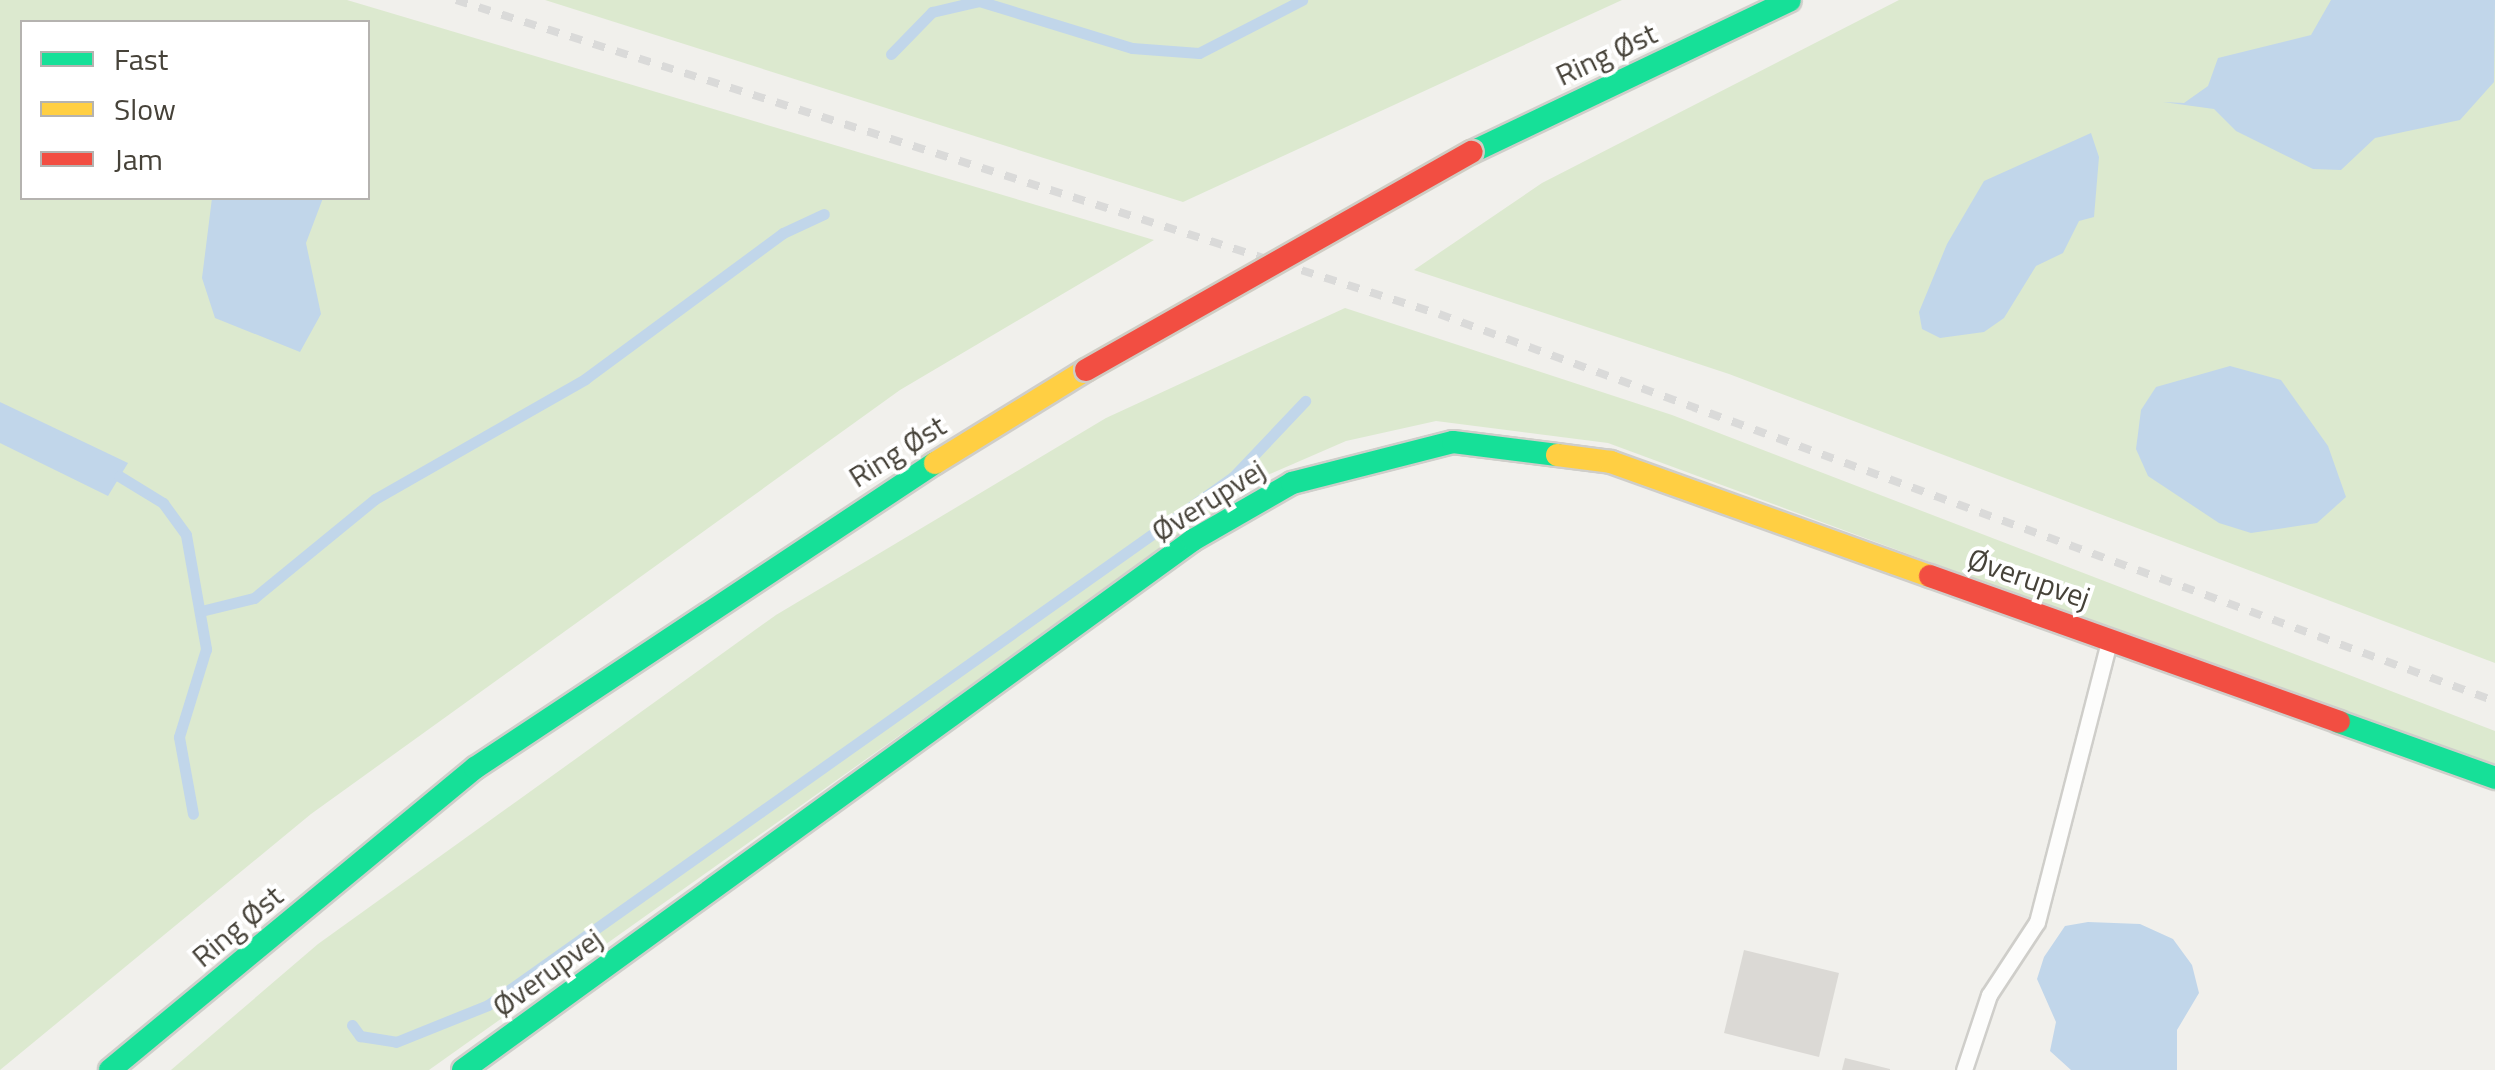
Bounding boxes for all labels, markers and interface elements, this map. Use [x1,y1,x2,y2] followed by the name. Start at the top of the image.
[1550,15,1662,93] street label: Ring Øst
[20,20,370,200] legend
[114,36,168,82] text: Fast
[114,86,176,132] text: Slow
[114,136,163,182] text: Jam
[842,407,952,495] street label: Ring Øst
[1145,451,1271,549] street label: Øverupvej
[1963,540,2095,616] street label: Øverupvej
[184,878,290,974] street label: Ring Øst
[485,920,609,1024] street label: Øverupvej

